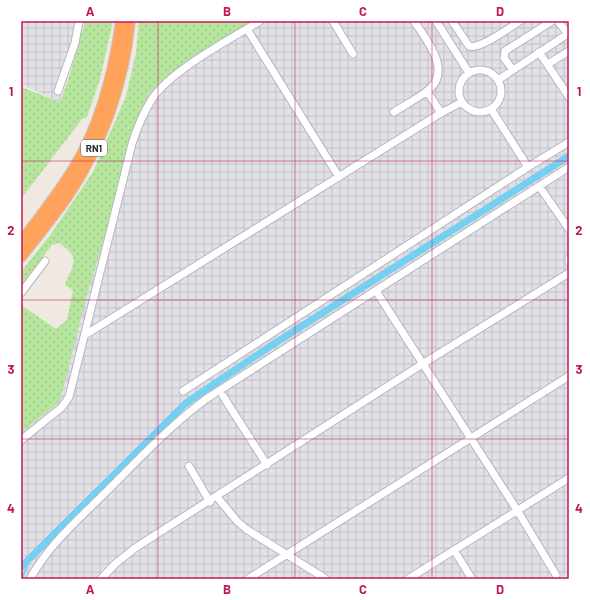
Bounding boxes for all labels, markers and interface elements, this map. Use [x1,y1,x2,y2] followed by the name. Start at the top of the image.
[86,3,95,19] text: A
[223,3,231,19] text: B
[359,3,367,19] text: C
[496,3,504,19] text: D
[9,83,13,99] text: 1
[577,83,581,99] text: 1
[81,140,107,156] road number: RN1
[7,222,15,238] text: 2
[575,222,583,238] text: 2
[7,361,15,377] text: 3
[575,361,583,377] text: 3
[7,500,15,516] text: 4
[575,500,583,516] text: 4
[86,581,95,597] text: A
[223,581,231,597] text: B
[359,581,367,597] text: C
[496,581,504,597] text: D

